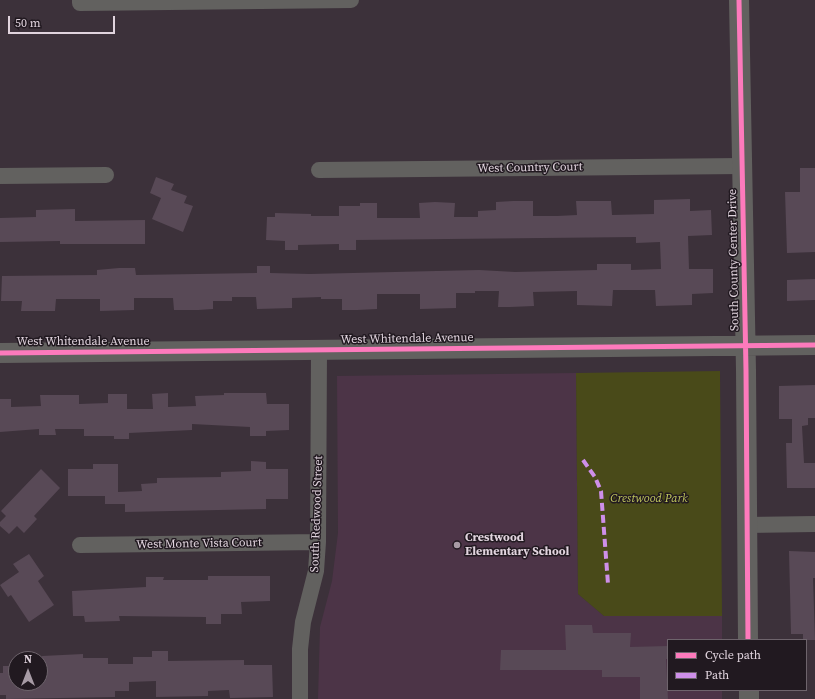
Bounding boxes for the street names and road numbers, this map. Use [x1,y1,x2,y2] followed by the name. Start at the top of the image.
[477,160,583,176] street label: West Country Court
[726,189,742,331] street label: South County Center Drive
[340,331,474,347] street label: West Whitendale Avenue
[16,335,150,349] street label: West Whitendale Avenue
[308,455,326,573] street label: South Redwood Street
[136,536,262,552] street label: West Monte Vista Court

